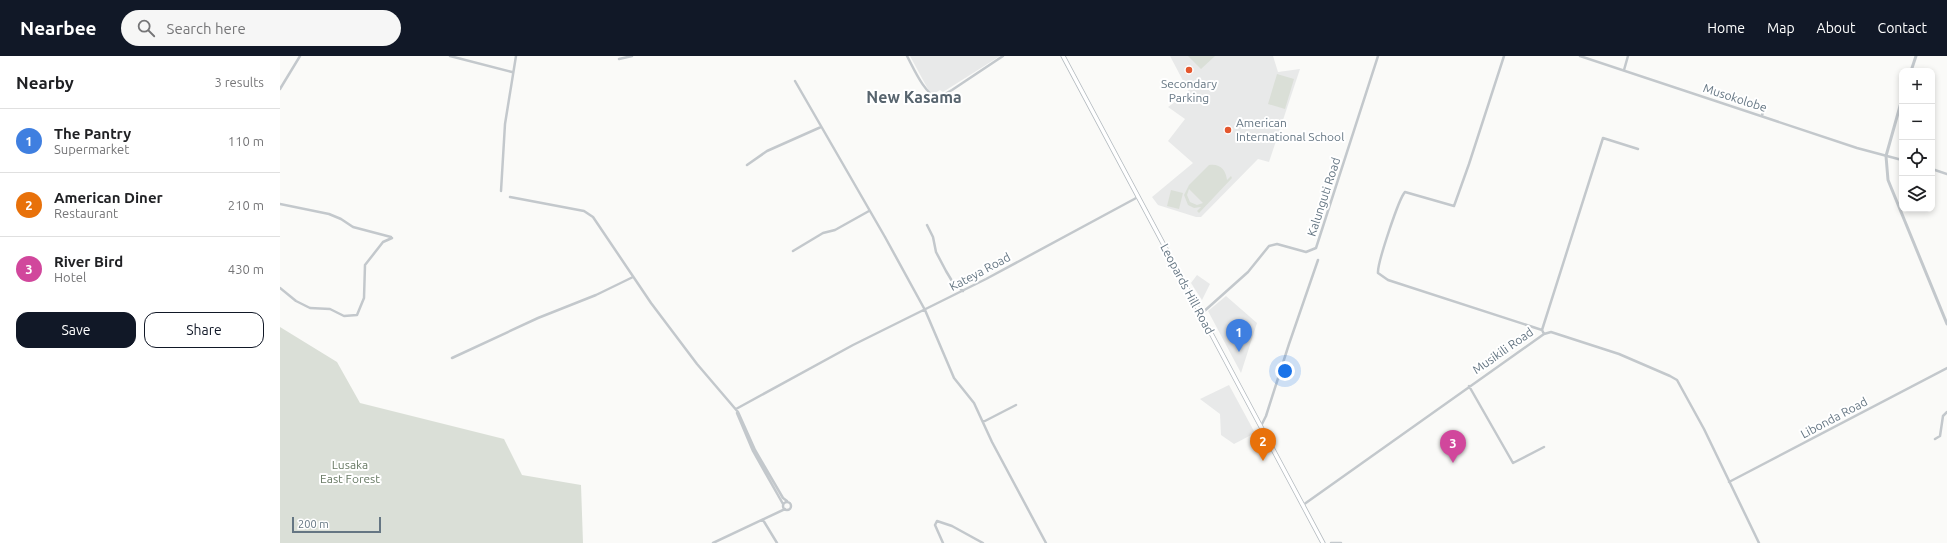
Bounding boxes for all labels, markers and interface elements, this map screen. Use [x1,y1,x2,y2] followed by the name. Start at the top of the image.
[121,10,401,46] search box
[20,17,97,39] text: Nearbee
[135,17,157,39] icon: search
[167,20,246,37] text: Search here
[1707,20,1745,36] text: Home
[1767,20,1795,36] text: Map
[1817,20,1856,36] text: About
[1878,20,1927,36] text: Contact
[1184,65,1194,75] marker: Secondary Parking
[1899,68,1935,212] map controls
[1899,68,1935,104] button: +
[16,73,74,92] text: Nearby
[214,75,264,89] text: 3 results
[1161,77,1217,104] place label: Secondary Parking
[1702,81,1769,114] street label: Musokolobe
[866,88,962,106] district label: New Kasama
[1899,104,1935,140] button: −
[1236,116,1344,143] place label: American International School
[54,125,131,142] text: The Pantry
[1223,125,1233,135] marker: American International School
[25,134,33,148] text: 1
[228,134,264,148] text: 110 m
[1899,140,1935,176] button: locate
[54,142,129,156] text: Supermarket
[1305,156,1342,238] street label: Kalunguti Road
[1899,176,1935,212] button: layers
[54,189,163,206] text: American Diner
[25,198,33,212] text: 2
[228,198,264,212] text: 210 m
[54,206,118,220] text: Restaurant
[1158,241,1217,336] street label: Leopards Hill Road
[947,250,1012,293] street label: Kateya Road
[54,253,123,270] text: River Bird
[25,262,33,276] text: 3
[228,262,264,276] text: 430 m
[54,270,86,284] text: Hotel
[16,312,136,348] button: Save
[144,312,264,348] button: Share
[1226,319,1252,352] pin: 1
[1470,325,1535,376] street label: Musikili Road
[1275,361,1295,381] your location
[1798,395,1869,441] street label: Libonda Road
[1250,428,1276,461] pin: 2
[1440,430,1466,463] pin: 3
[320,458,380,485] park label: Lusaka East Forest
[292,515,381,534] scale bar
[298,518,329,530] text: 200 m

